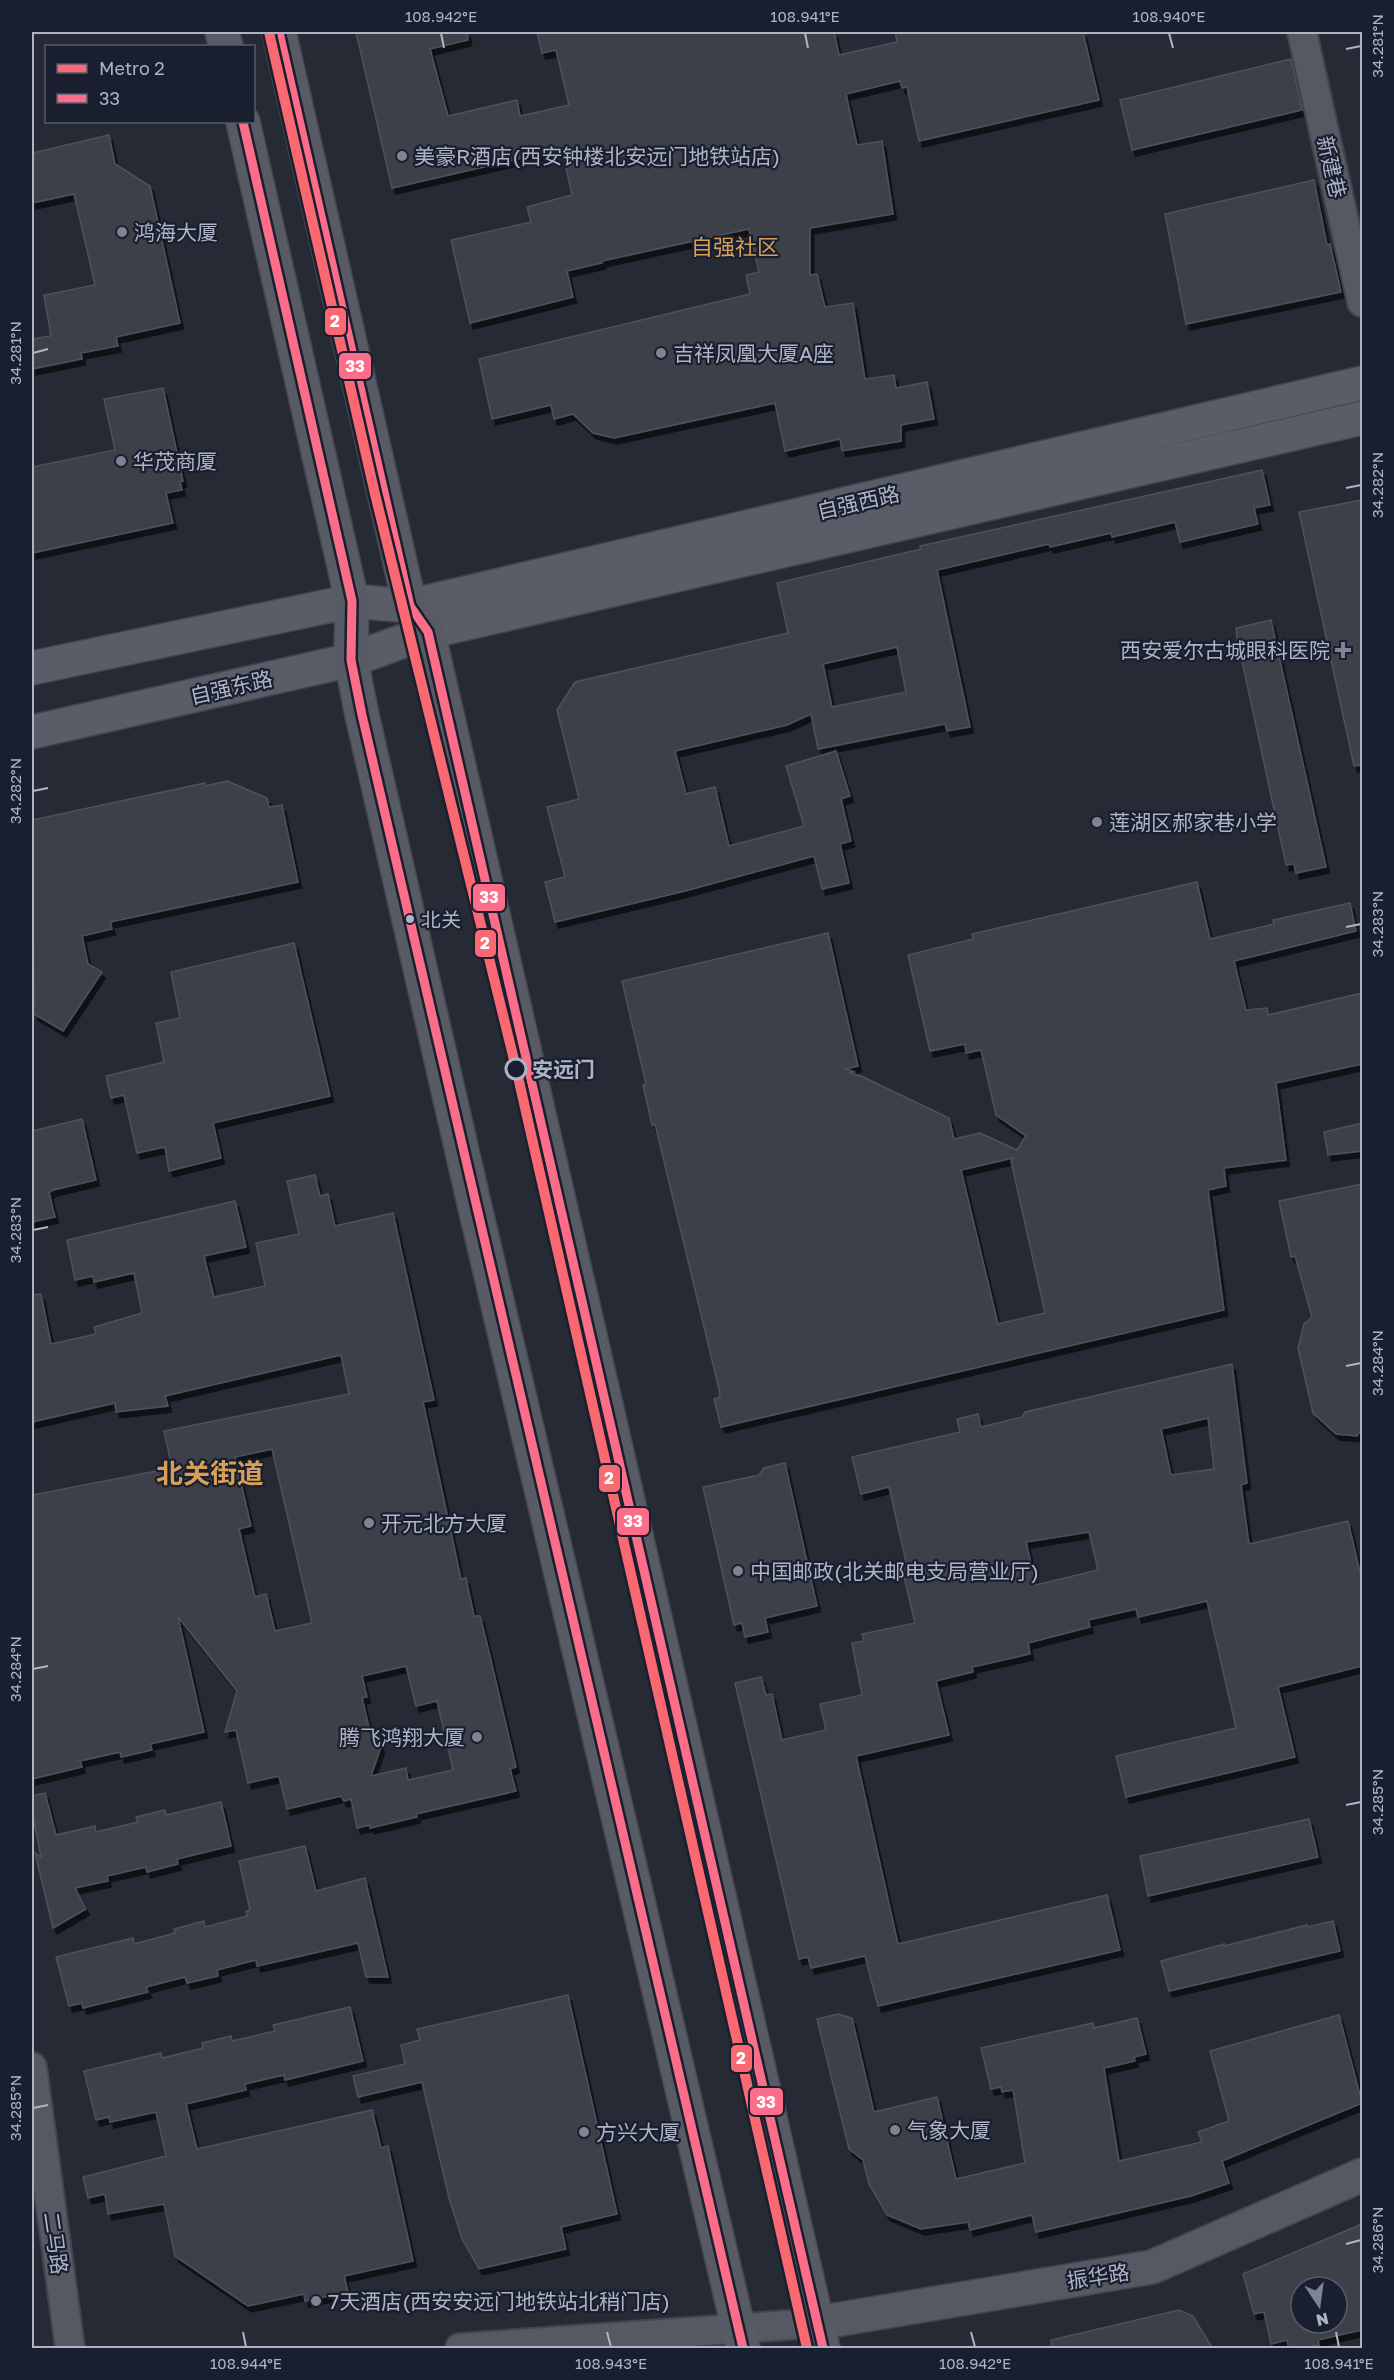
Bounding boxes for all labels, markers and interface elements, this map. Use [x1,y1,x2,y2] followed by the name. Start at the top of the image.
[405,7,477,25] text: 108.942°E
[770,7,840,25] text: 108.941°E
[1133,7,1205,25] text: 108.940°E
[1368,14,1386,78] text: 34.281°N
[45,45,255,123] legend
[99,57,165,79] text: Metro 2
[99,87,120,109] text: 33
[1312,133,1352,201] street label: 新建巷
[414,143,780,169] place label: 美豪R酒店(西安钟楼北安远门地铁站店)
[395,149,409,163] marker: 美豪R酒店(西安钟楼北安远门地铁站店)
[134,219,218,245] place label: 鸿海大厦
[115,225,129,239] marker: 鸿海大厦
[691,233,779,260] district label: 自强社区
[324,307,347,336] line badge: 2
[330,311,340,331] text: 2
[6,321,24,385] text: 34.281°N
[673,340,834,366] place label: 吉祥凤凰大厦A座
[654,346,668,360] marker: 吉祥凤凰大厦A座
[338,352,372,380] line badge: 33
[345,356,365,376] text: 33
[133,448,217,474] place label: 华茂商厦
[1368,452,1386,518] text: 34.282°N
[114,454,128,468] marker: 华茂商厦
[814,480,902,524] street label: 自强西路
[1120,637,1330,663] place label: 西安爱尔古城眼科医院
[1334,641,1352,659] marker: 西安爱尔古城眼科医院
[187,665,275,709] street label: 自强东路
[6,758,24,824] text: 34.282°N
[1109,809,1277,835] place label: 莲湖区郝家巷小学
[1090,815,1104,829] marker: 莲湖区郝家巷小学
[472,883,506,912] line badge: 33
[479,887,499,907] text: 33
[1368,891,1386,957] text: 34.283°N
[421,907,461,931] place label: 北关
[404,913,416,925] marker: 北关
[474,929,497,958] line badge: 2
[480,933,490,953] text: 2
[532,1056,595,1082] place label: 安远门
[505,1058,527,1080] marker: 安远门
[6,1197,24,1263] text: 34.283°N
[1368,1330,1386,1396] text: 34.284°N
[156,1457,264,1489] district label: 北关街道
[598,1464,621,1493] line badge: 2
[604,1468,614,1488] text: 2
[616,1507,650,1536] line badge: 33
[381,1510,507,1536] place label: 开元北方大厦
[623,1511,643,1531] text: 33
[362,1516,376,1530] marker: 开元北方大厦
[750,1558,1039,1584] place label: 中国邮政(北关邮电支局营业厅)
[731,1564,745,1578] marker: 中国邮政(北关邮电支局营业厅)
[6,1636,24,1702] text: 34.284°N
[339,1724,465,1750] place label: 腾飞鸿翔大厦
[470,1730,484,1744] marker: 腾飞鸿翔大厦
[1368,1769,1386,1835] text: 34.285°N
[730,2044,753,2073] line badge: 2
[736,2048,746,2068] text: 2
[6,2075,24,2141] text: 34.285°N
[749,2087,784,2116] line badge: 33
[756,2092,776,2112] text: 33
[907,2117,991,2143] place label: 气象大厦
[596,2119,680,2145] place label: 方兴大厦
[888,2123,902,2137] marker: 气象大厦
[577,2125,591,2139] marker: 方兴大厦
[1368,2207,1386,2273] text: 34.286°N
[39,2210,73,2276] street label: 二马路
[1065,2258,1131,2294] street label: 振华路
[1289,2275,1349,2335] north arrow
[328,2288,670,2314] place label: 7天酒店(西安安远门地铁站北稍门店)
[309,2294,323,2308] marker: 7天酒店(西安安远门地铁站北稍门店)
[1314,2309,1331,2331] text: N
[210,2354,282,2372] text: 108.944°E
[575,2354,647,2372] text: 108.943°E
[939,2354,1011,2372] text: 108.942°E
[1304,2354,1374,2372] text: 108.941°E

